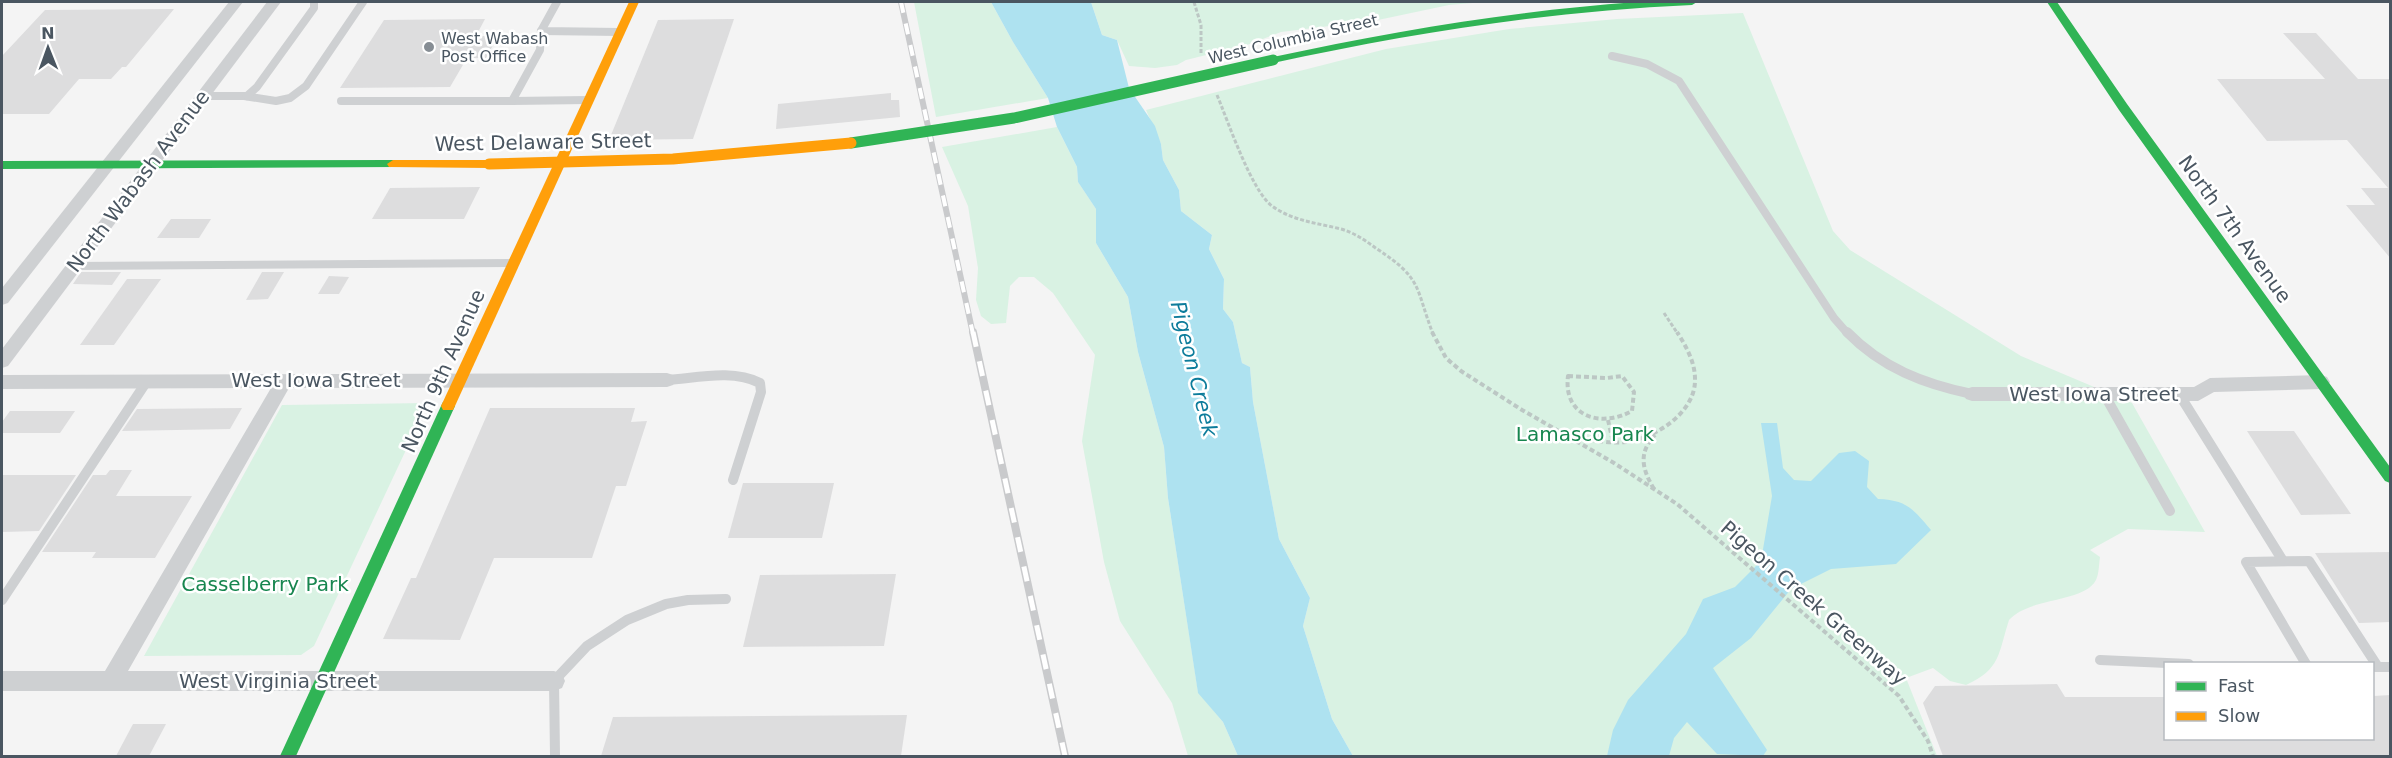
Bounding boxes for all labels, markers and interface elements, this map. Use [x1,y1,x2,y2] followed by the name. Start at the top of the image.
[1206,10,1380,68] street label: West Columbia Street
[18,18,78,78] north arrow
[41,24,55,43] text: N
[441,29,548,66] place label: West Wabash Post Office
[422,40,436,54] marker: West Wabash Post Office
[62,85,214,277] street label: North Wabash Avenue
[434,128,652,156] street label: West Delaware Street
[2174,151,2296,307] street label: North 7th Avenue
[396,286,490,456] street label: North 9th Avenue
[1166,299,1223,440] water label: Pigeon Creek
[231,368,401,392] street label: West Iowa Street
[2009,382,2179,406] street label: West Iowa Street
[1516,422,1655,446] park label: Lamasco Park
[1716,516,1912,690] street label: Pigeon Creek Greenway
[181,572,349,596] park label: Casselberry Park
[2164,662,2374,740] legend
[179,669,377,693] street label: West Virginia Street
[2218,675,2254,696] text: Fast
[2218,705,2260,726] text: Slow

